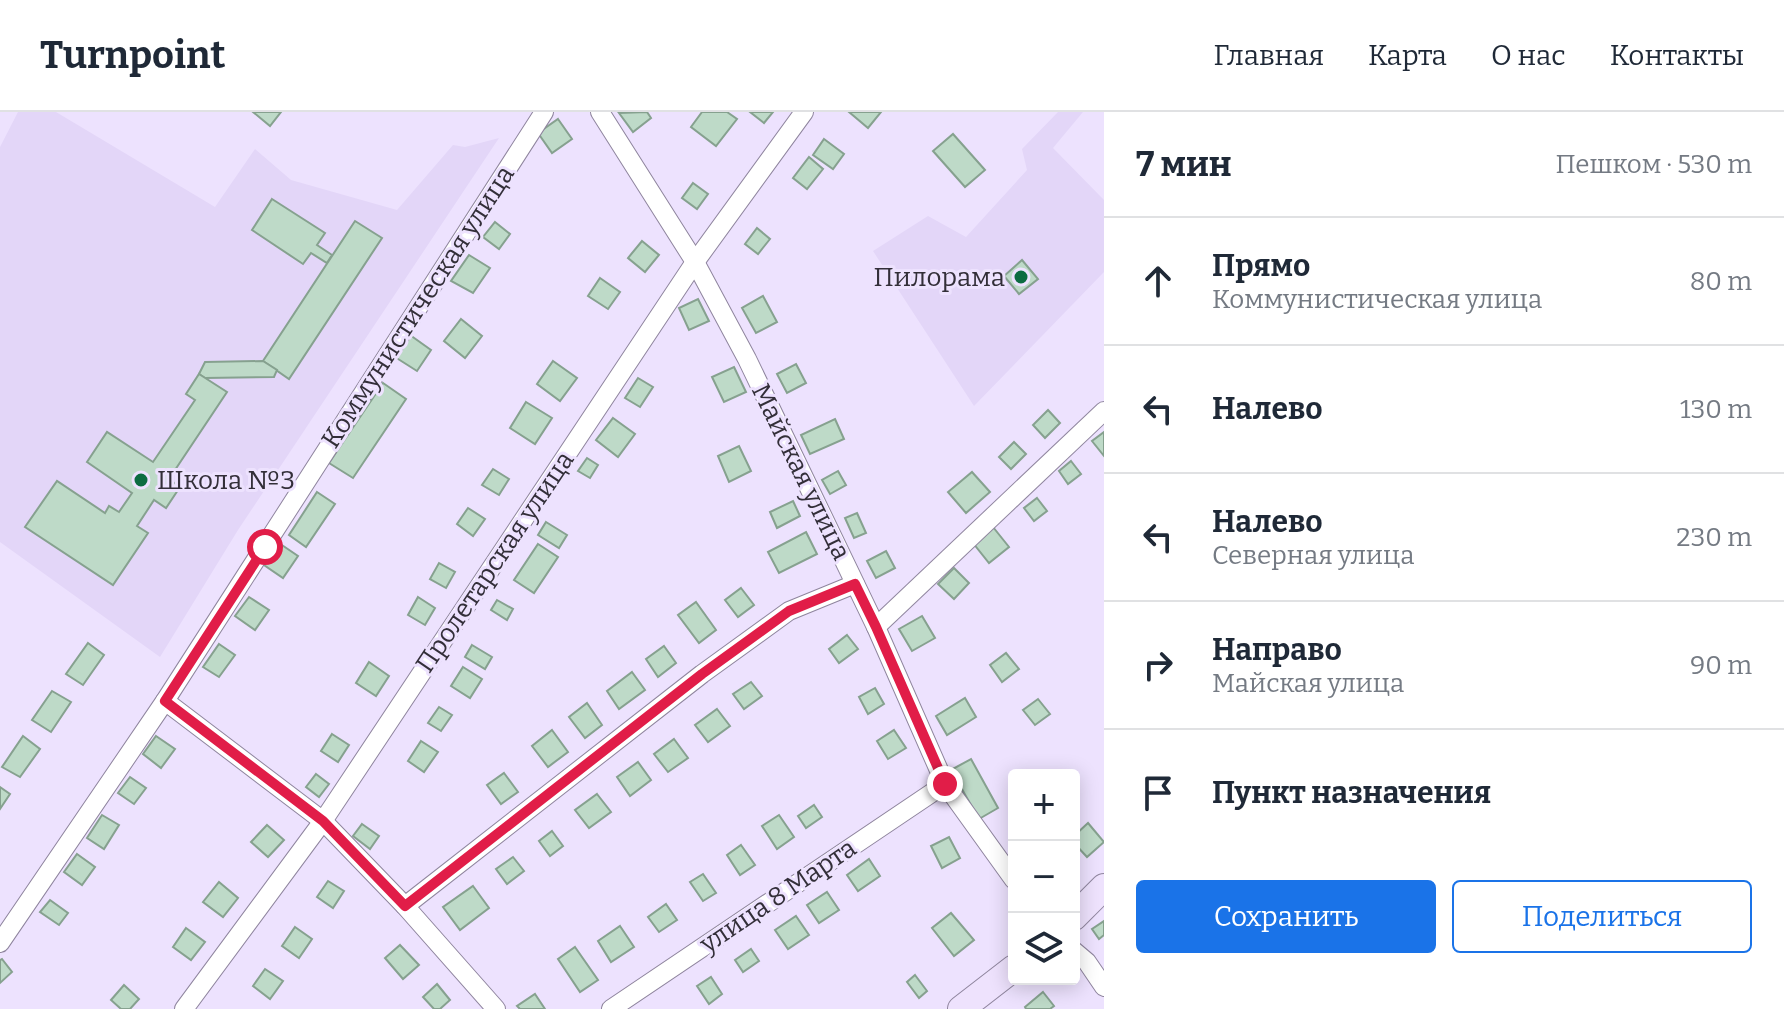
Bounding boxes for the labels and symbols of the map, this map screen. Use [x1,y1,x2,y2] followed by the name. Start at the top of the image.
[315,160,521,454] street label: Коммунистическая улица
[874,262,1005,293] place label: Пилорама
[1012,268,1030,286] marker: Пилорама
[745,379,857,565] street label: Майская улица
[409,445,581,679] street label: Пролетарская улица
[157,465,295,496] place label: Школа №3
[132,471,150,489] marker: Школа №3
[247,529,283,565] route start
[927,766,963,802] route end
[693,832,862,960] street label: улица 8 Марта

